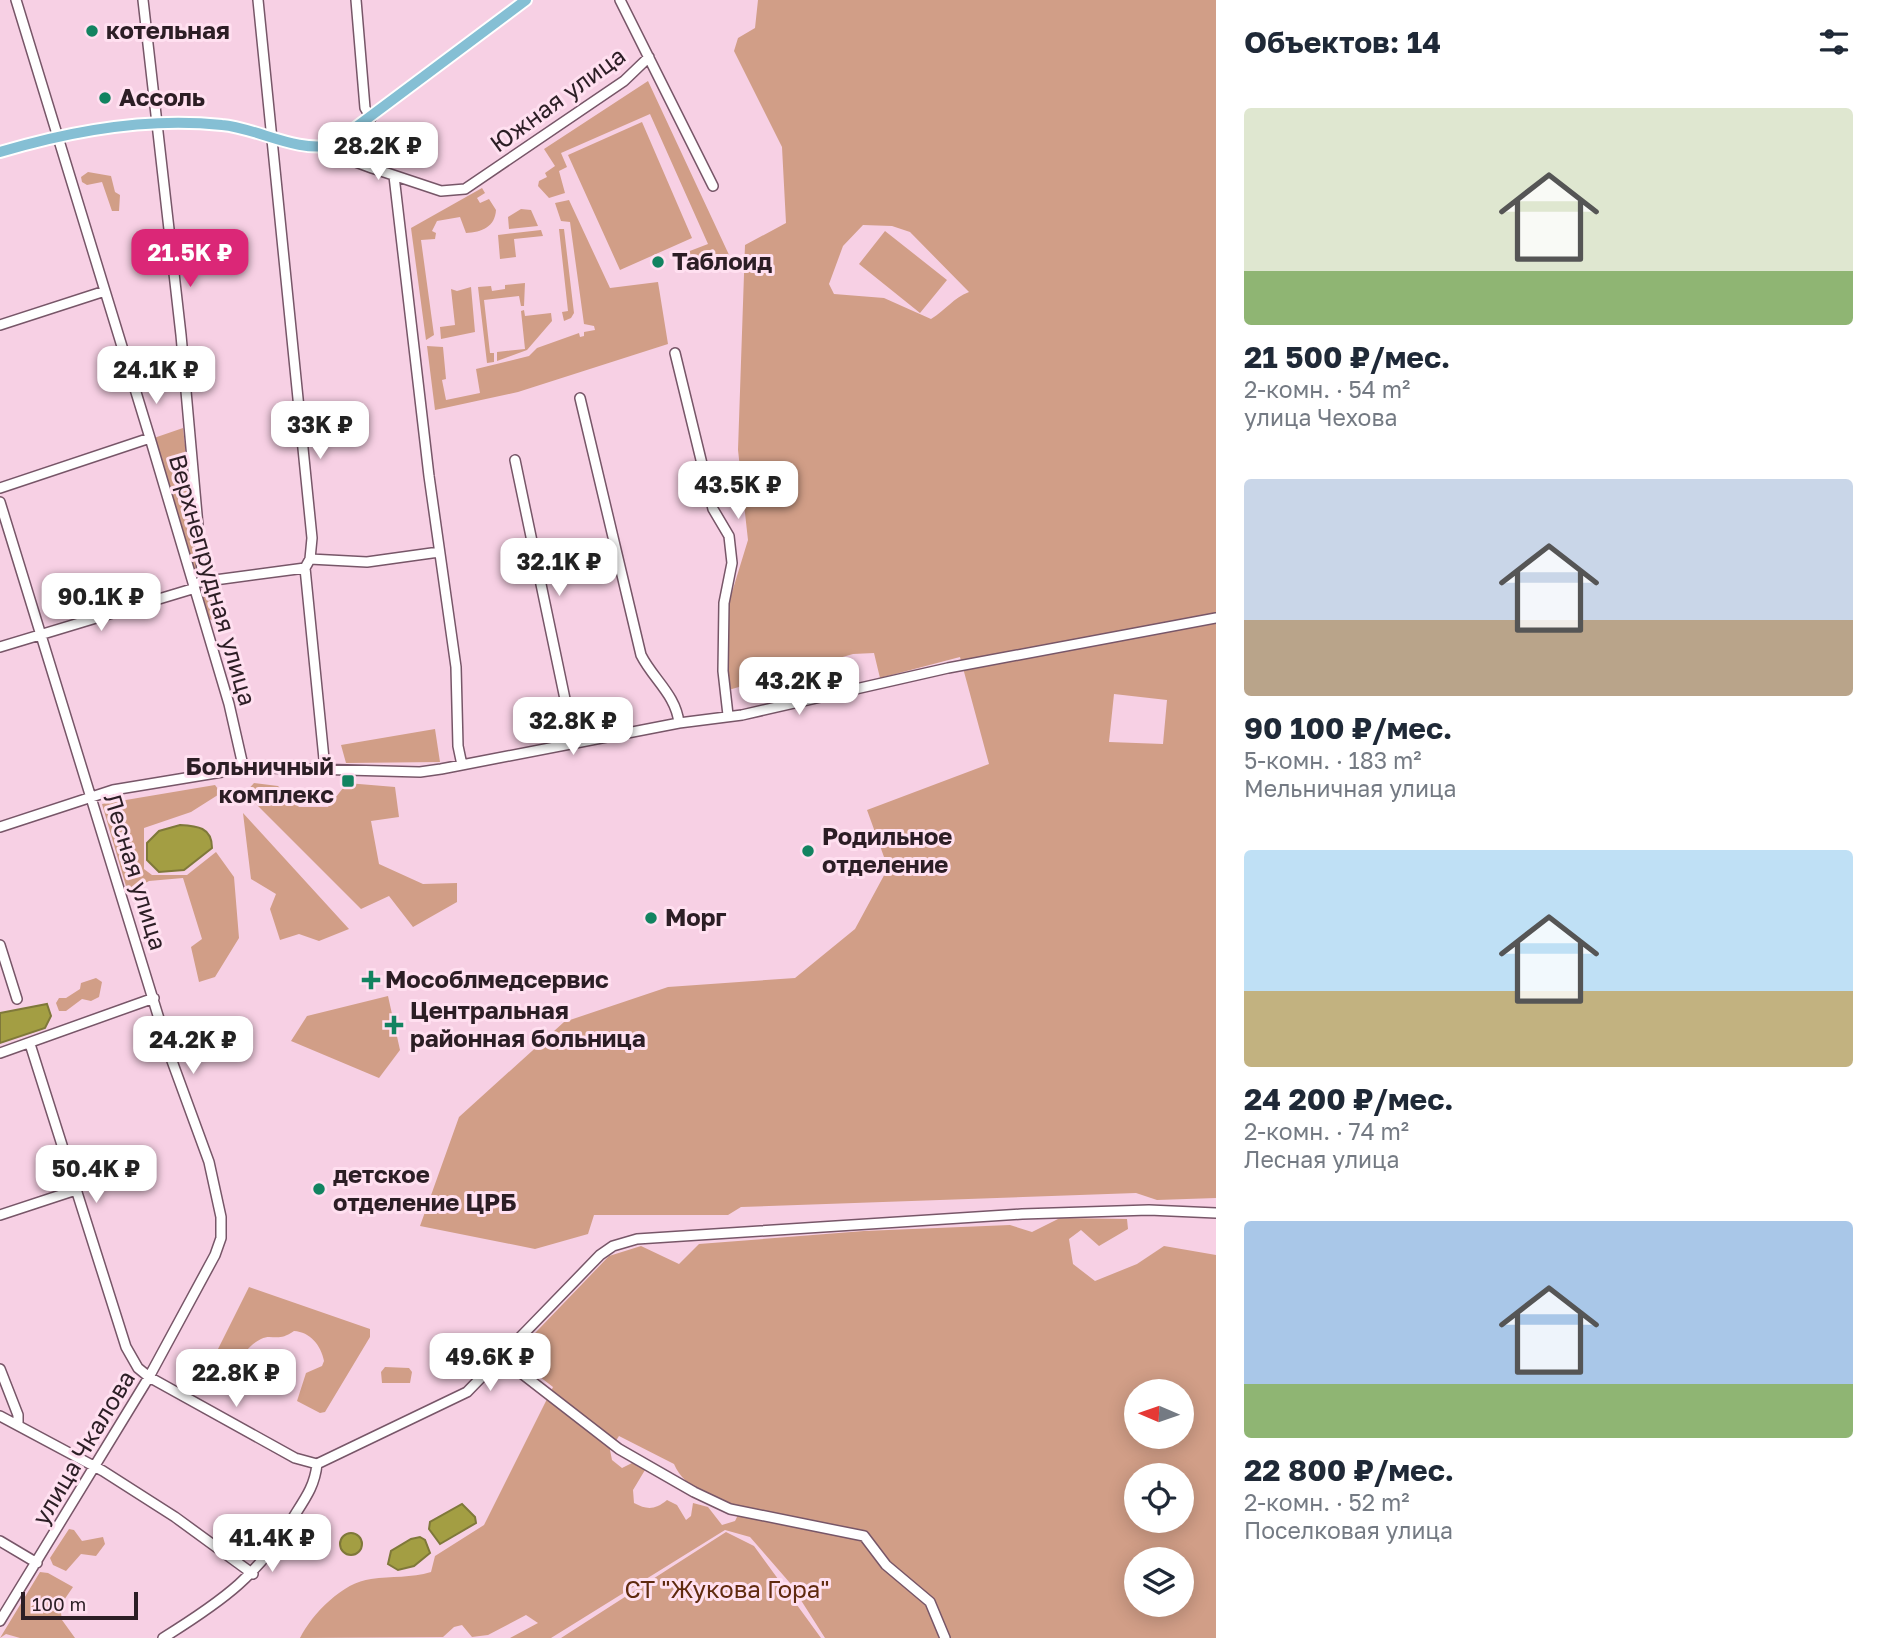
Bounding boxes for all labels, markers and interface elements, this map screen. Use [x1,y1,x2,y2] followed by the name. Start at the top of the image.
[106,15,230,44] place label: котельная
[84,23,100,39] marker: котельная
[1815,23,1853,61] icon: filters
[1244,24,1441,60] text: Объектов: 14
[484,40,630,158] street label: Южная улица
[119,82,205,111] place label: Ассоль
[97,90,113,106] marker: Ассоль
[313,122,443,182] pin: 28.2K ₽
[334,131,422,159] text: 28.2K ₽
[1486,154,1612,280] icon: home
[125,230,255,289] pin: 21.5K ₽
[147,238,233,266] text: 21.5K ₽
[672,246,772,275] place label: Таблоид
[650,254,666,270] marker: Таблоид
[1244,339,1450,375] text: 21 500 ₽/мес.
[91,346,221,406] pin: 24.1K ₽
[113,355,199,383] text: 24.1K ₽
[1244,375,1410,403] text: 2-комн. · 54 m²
[271,402,369,461] pin: 33K ₽
[1244,403,1397,431] text: улица Чехова
[287,410,353,438] text: 33K ₽
[164,451,263,709] street label: Верхнепрудная улица
[673,462,803,521] pin: 43.5K ₽
[694,470,782,498] text: 43.5K ₽
[1486,525,1612,651] icon: home
[494,538,624,598] pin: 32.1K ₽
[516,547,602,575] text: 32.1K ₽
[36,574,166,633] pin: 90.1K ₽
[58,582,144,610] text: 90.1K ₽
[734,658,864,717] pin: 43.2K ₽
[755,666,843,694] text: 43.2K ₽
[508,698,638,757] pin: 32.8K ₽
[529,706,617,734] text: 32.8K ₽
[1244,710,1452,746] text: 90 100 ₽/мес.
[1244,746,1422,774] text: 5-комн. · 183 m²
[185,751,334,808] place label: Больничный комплекс
[340,773,356,789] marker: Больничный комплекс
[1244,774,1457,802] text: Мельничная улица
[99,790,174,953] street label: Лесная улица
[822,821,952,878] place label: Родильное отделение
[800,843,816,859] marker: Родильное отделение
[1486,896,1612,1022] icon: home
[665,902,727,931] place label: Морг
[643,910,659,926] marker: Морг
[385,964,609,993] place label: Мособлмедсервис
[363,972,379,988] marker: Мособлмедсервис
[410,995,646,1052] place label: Центральная районная больница
[384,1015,404,1035] marker: Центральная районная больница
[128,1016,258,1076] pin: 24.2K ₽
[149,1025,237,1053] text: 24.2K ₽
[1244,1081,1454,1117] text: 24 200 ₽/мес.
[1244,1117,1409,1145] text: 2-комн. · 74 m²
[1244,1145,1400,1173] text: Лесная улица
[31,1146,161,1205] pin: 50.4K ₽
[52,1154,140,1182] text: 50.4K ₽
[333,1159,517,1216] place label: детское отделение ЦРБ
[311,1181,327,1197] marker: детское отделение ЦРБ
[1486,1267,1612,1393] icon: home
[425,1334,555,1393] pin: 49.6K ₽
[446,1342,534,1370] text: 49.6K ₽
[171,1350,301,1409] pin: 22.8K ₽
[192,1358,280,1386] text: 22.8K ₽
[25,1365,140,1530] street label: улица Чкалова
[1124,1379,1194,1449] north arrow
[1124,1379,1194,1617] map controls
[1244,1452,1454,1488] text: 22 800 ₽/мес.
[1124,1463,1194,1533] button: locate
[1244,1488,1410,1516] text: 2-комн. · 52 m²
[207,1514,337,1574] pin: 41.4K ₽
[1244,1516,1453,1544] text: Поселковая улица
[229,1523,315,1551] text: 41.4K ₽
[1124,1547,1194,1617] button: layers
[624,1574,830,1603] park label: СТ "Жукова Гора"
[21,1589,138,1621] scale bar
[32,1592,86,1615] text: 100 m

